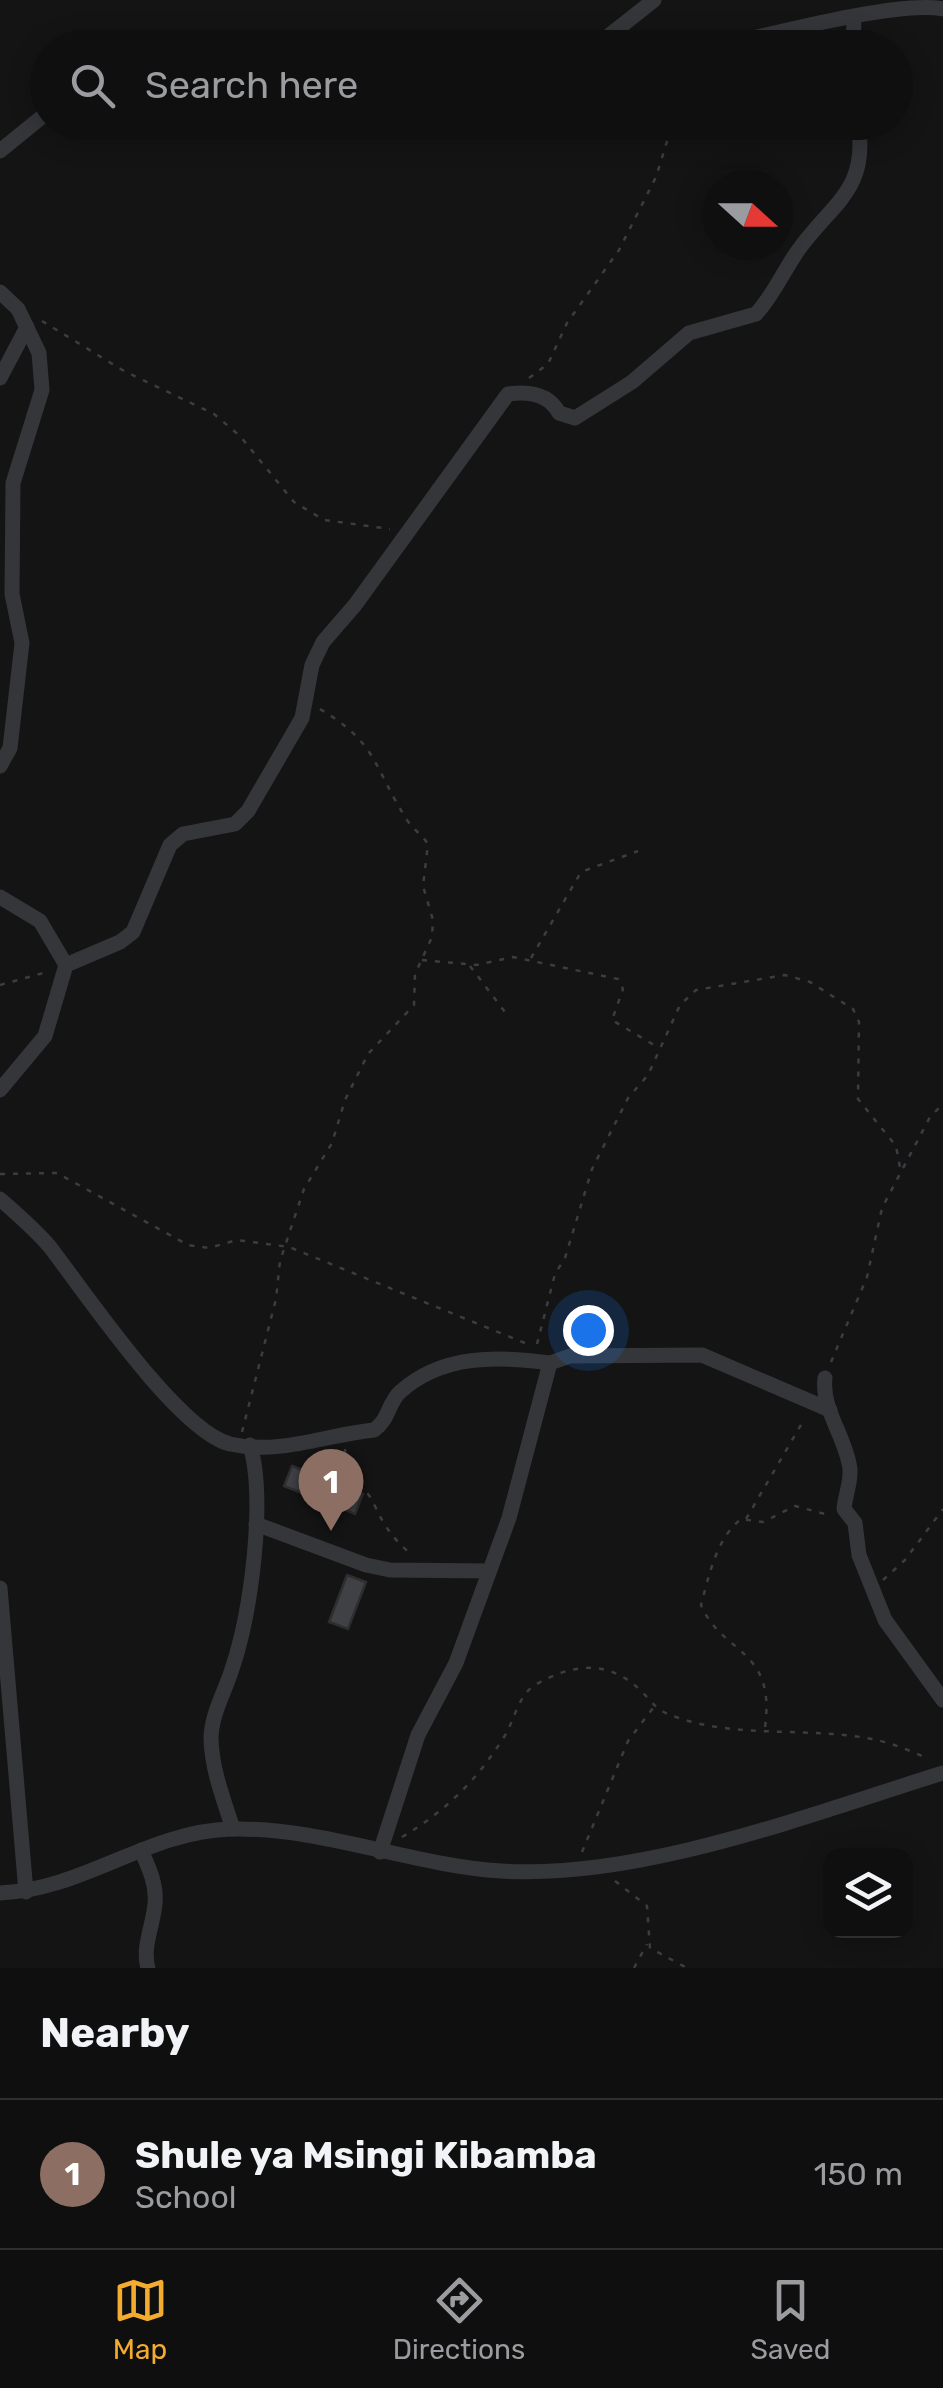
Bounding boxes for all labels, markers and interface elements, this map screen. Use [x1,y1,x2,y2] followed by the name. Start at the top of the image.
[30,30,913,140] search box
[65,58,120,113] icon: search
[145,62,358,108] text: Search here
[703,170,793,260] north arrow
[563,1305,614,1356] your location
[298,1448,364,1531] pin: 1
[823,1848,913,1938] map controls
[823,1848,913,1938] button: layers
[40,2008,190,2058] text: Nearby
[135,2132,597,2178] text: Shule ya Msingi Kibamba
[65,2155,80,2193] text: 1
[814,2155,903,2193] text: 150 m
[135,2178,237,2216] text: School
[113,2273,168,2366] tab: Map
[393,2273,525,2366] tab: Directions
[750,2273,830,2366] tab: Saved

